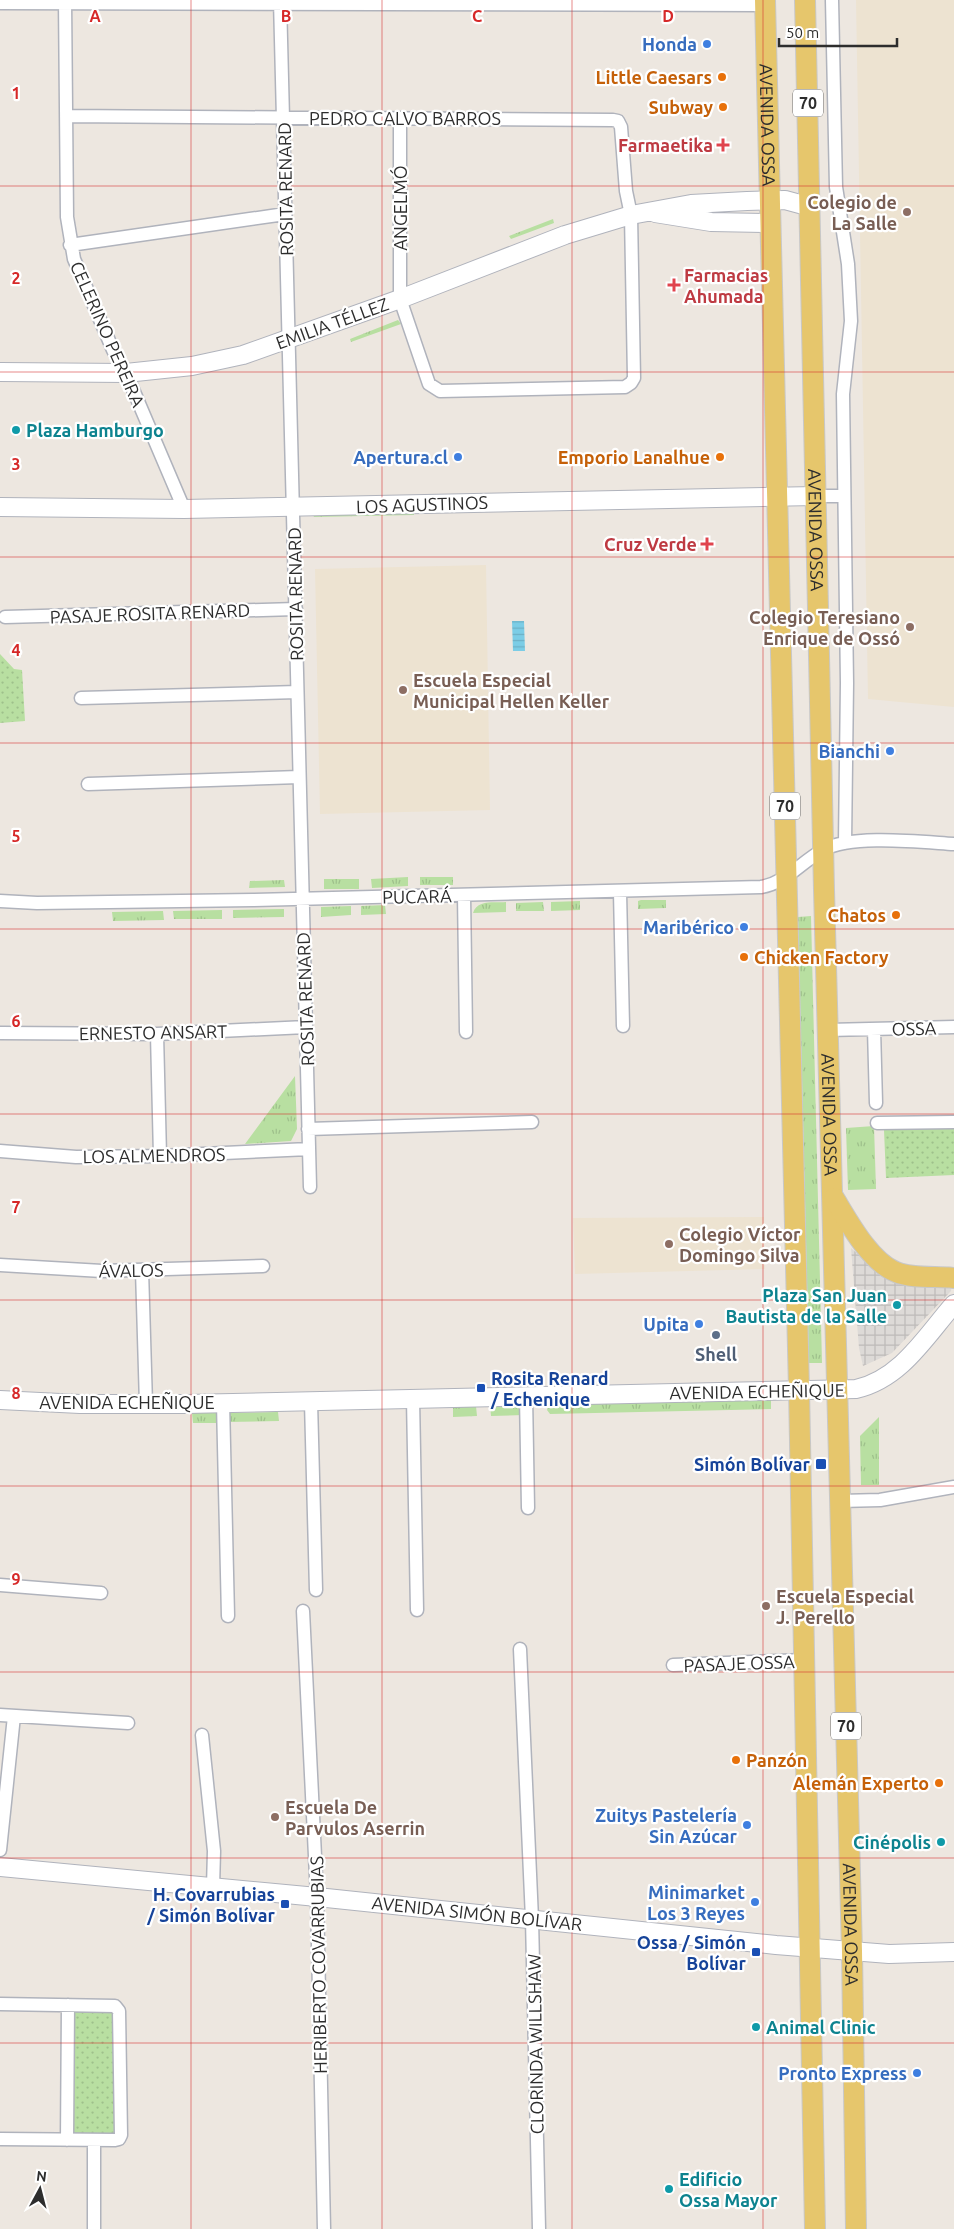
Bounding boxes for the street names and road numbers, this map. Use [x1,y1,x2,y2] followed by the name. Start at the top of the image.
[757,63,780,187] street label: AVENIDA OSSA
[793,90,823,116] road number: 70
[309,108,501,128] street label: PEDRO CALVO BARROS
[274,122,296,256] street label: ROSITA RENARD
[389,165,410,251] street label: ANGELMÓ
[67,258,149,410] street label: CELERINO PEREIRA
[272,292,391,353] street label: EMILIA TÉLLEZ
[805,468,828,592] street label: AVENIDA OSSA
[356,492,488,516] street label: LOS AGUSTINOS
[284,527,306,661] street label: ROSITA RENARD
[49,600,251,626] street label: PASAJE ROSITA RENARD
[770,792,800,819] road number: 70
[382,884,452,907] street label: PUCARÁ
[293,932,317,1066] street label: ROSITA RENARD
[892,1018,937,1038] street label: OSSA
[79,1021,227,1043] street label: ERNESTO ANSART
[818,1053,842,1177] street label: AVENIDA OSSA
[82,1144,226,1166] street label: LOS ALMENDROS
[98,1258,164,1281] street label: ÁVALOS
[669,1378,845,1404] street label: AVENIDA ECHEÑIQUE
[39,1391,215,1413] street label: AVENIDA ECHEÑIQUE
[683,1651,795,1675] street label: PASAJE OSSA
[831,1712,861,1740] road number: 70
[306,1856,330,2074] street label: HERIBERTO COVARRUBIAS
[840,1863,863,1986] street label: AVENIDA OSSA
[371,1891,583,1934] street label: AVENIDA SIMÓN BOLÍVAR
[523,1953,547,2134] street label: CLORINDA WILLSHAW

